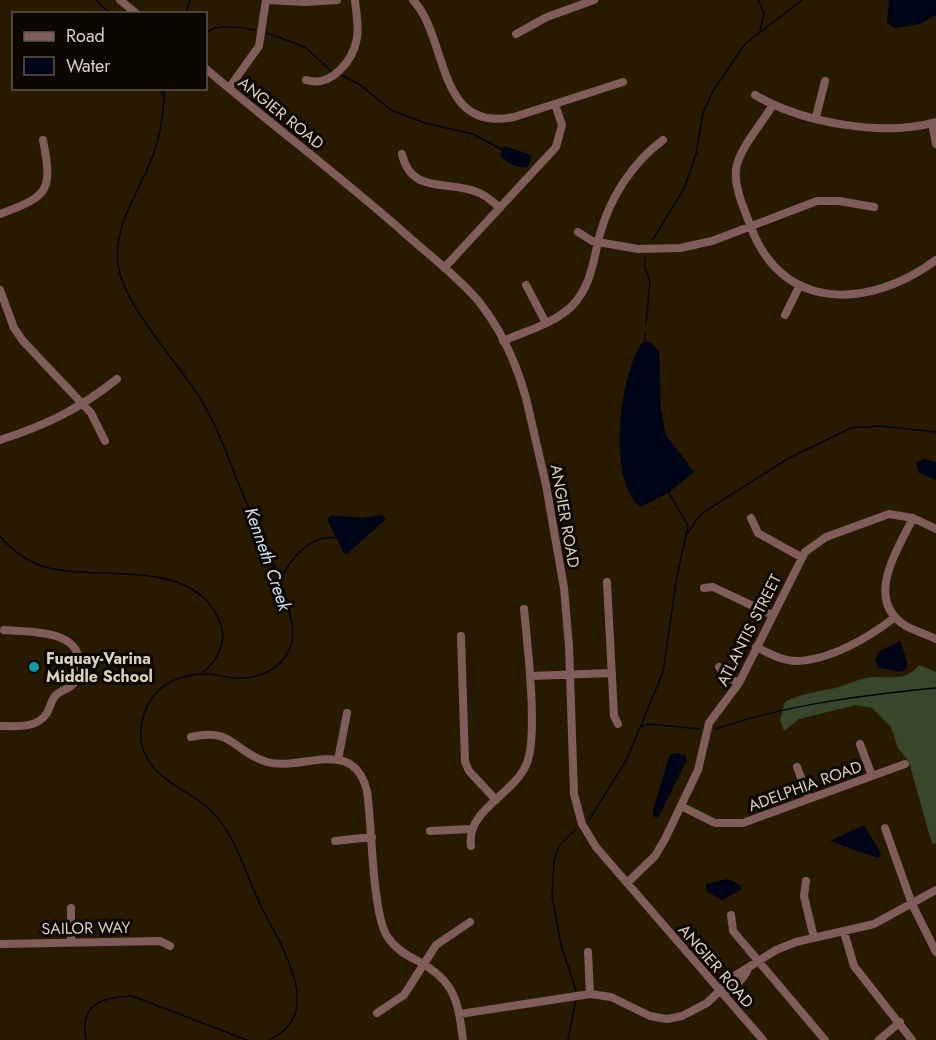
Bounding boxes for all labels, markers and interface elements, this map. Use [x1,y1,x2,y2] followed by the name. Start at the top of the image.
[12,12,207,90] legend
[66,23,105,49] text: Road
[66,53,111,79] text: Water
[233,71,329,155] street label: ANGIER ROAD
[545,463,585,570] street label: ANGIER ROAD
[238,504,298,615] water label: Kenneth Creek
[711,570,787,690] street label: ATLANTIS STREET
[46,647,153,688] place label: Fuquay-Varina Middle School
[27,660,41,674] marker: Fuquay-Varina Middle School
[745,755,865,817] street label: ADELPHIA ROAD
[41,916,131,940] street label: SAILOR WAY
[673,919,759,1013] street label: ANGIER ROAD

